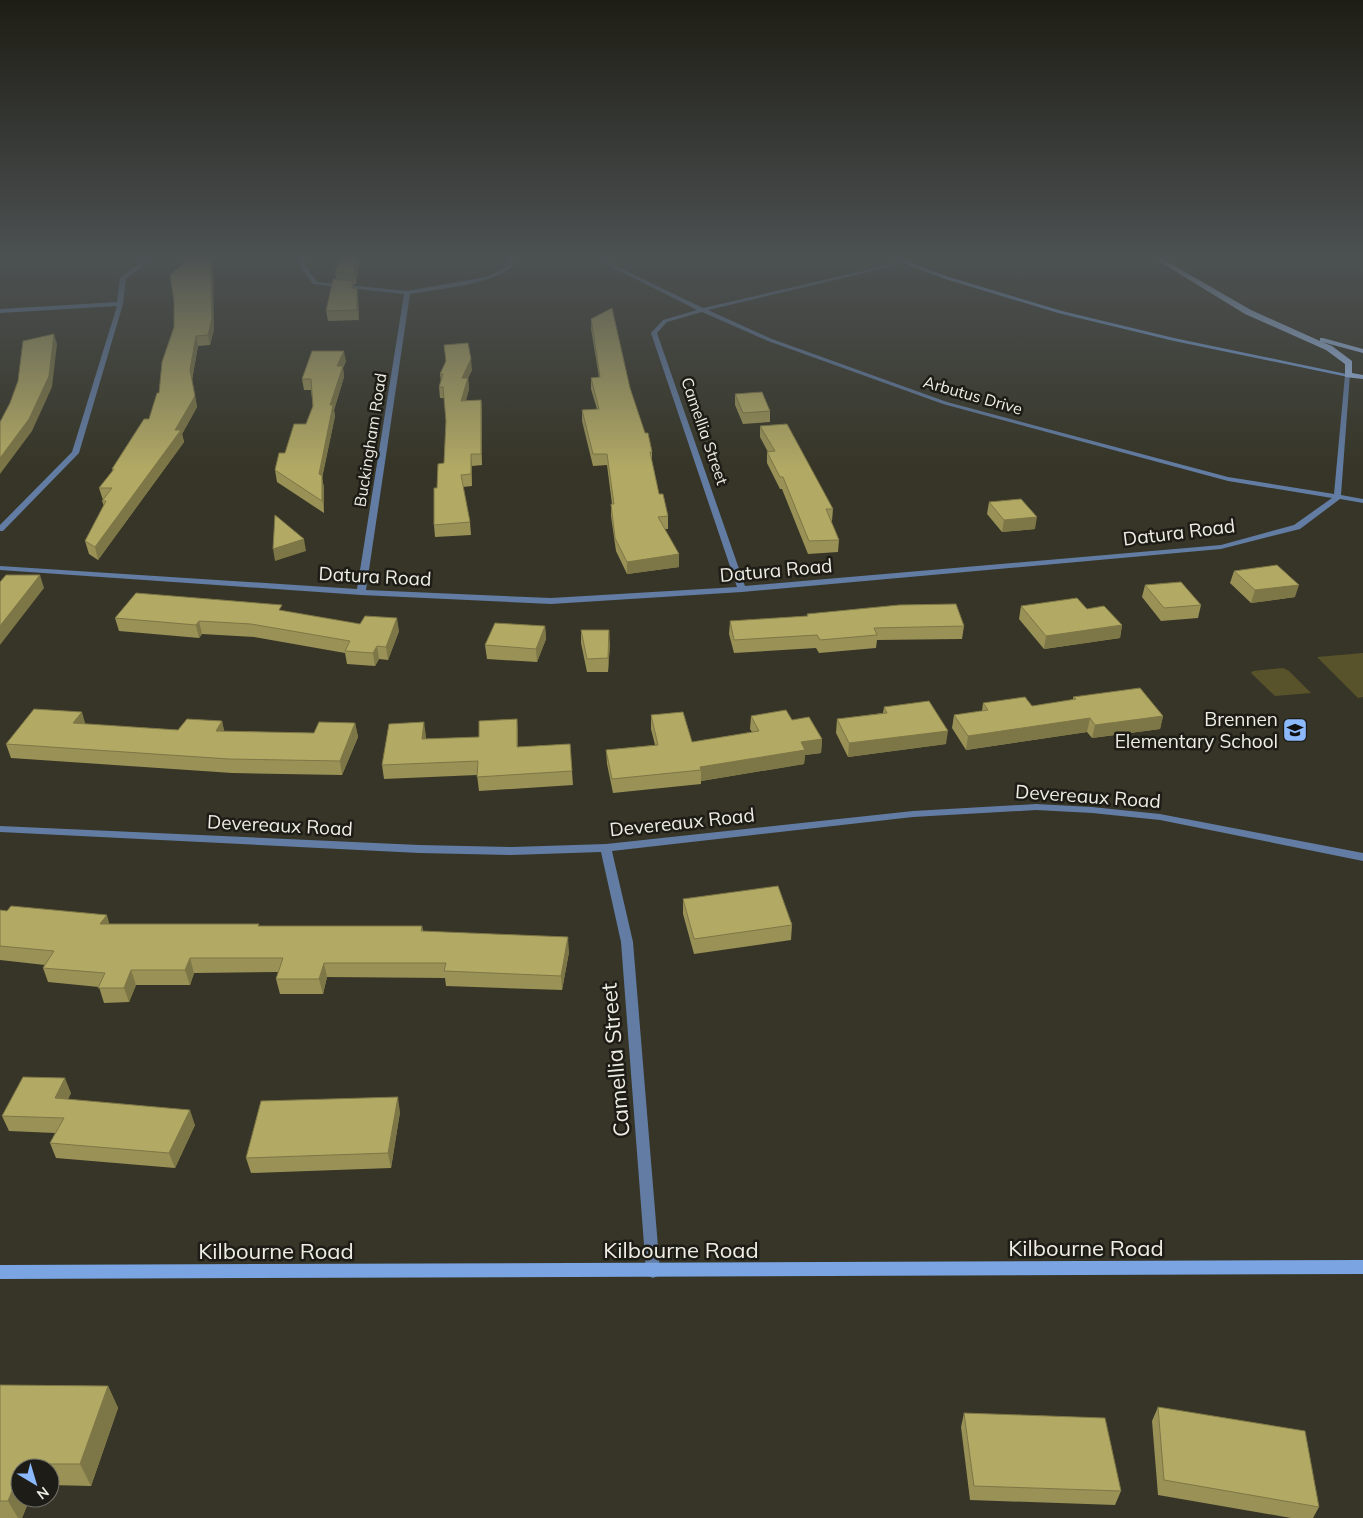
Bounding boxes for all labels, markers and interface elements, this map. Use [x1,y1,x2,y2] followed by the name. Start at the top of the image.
[921,371,1025,419] street label: Arbutus Drive
[350,372,390,508] street label: Buckingham Road
[677,375,733,488] street label: Camellia Street
[1121,513,1237,551] street label: Datura Road
[719,553,833,587] street label: Datura Road
[318,561,432,591] street label: Datura Road
[1115,707,1278,753] place label: Brennen Elementary School
[1282,717,1308,743] school or university icon: Brennen Elementary School
[1014,779,1162,813] street label: Devereaux Road
[608,802,756,842] street label: Devereaux Road
[207,809,353,841] street label: Devereaux Road
[594,981,636,1138] street label: Camellia Street
[1008,1234,1164,1262] street label: Kilbourne Road
[603,1236,759,1264] street label: Kilbourne Road
[198,1237,354,1265] street label: Kilbourne Road
[10,1458,60,1508] north arrow
[33,1483,53,1504] text: N

